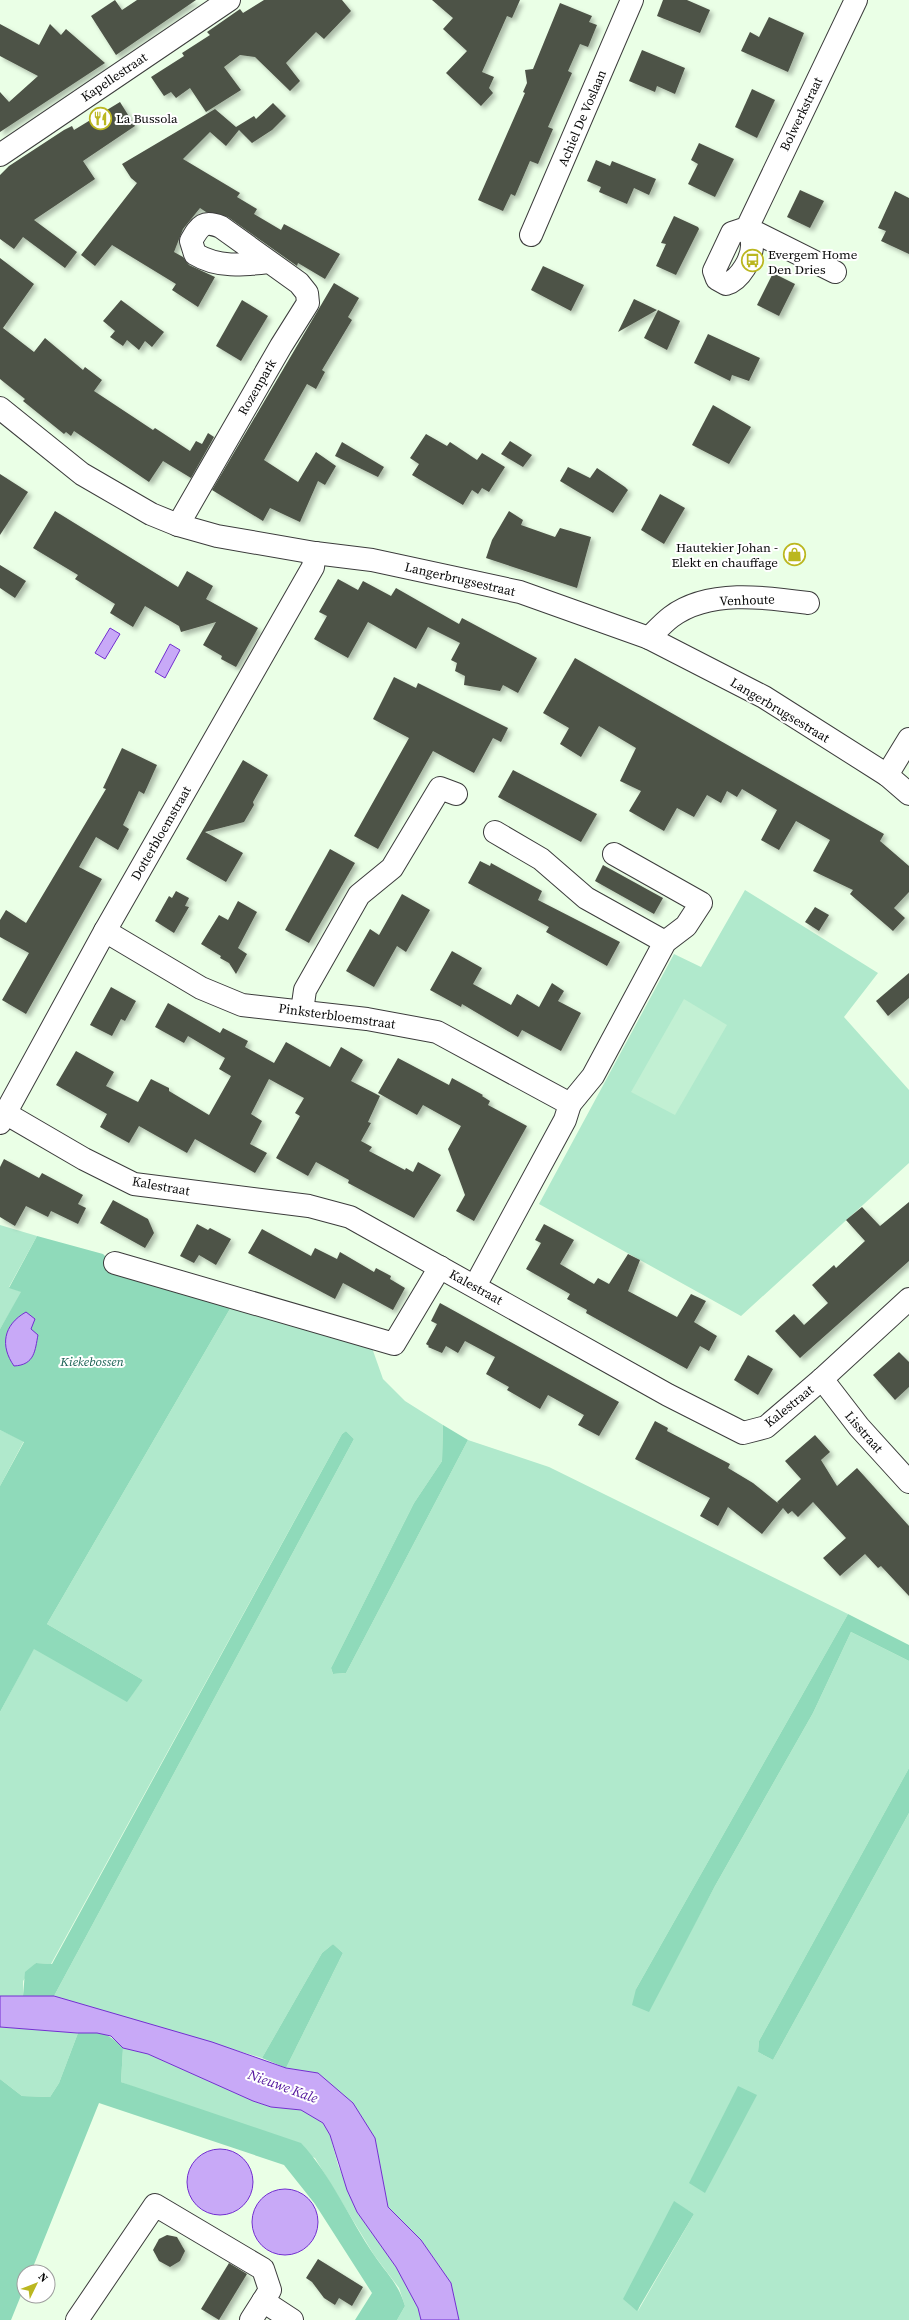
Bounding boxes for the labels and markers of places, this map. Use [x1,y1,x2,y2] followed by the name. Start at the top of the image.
[88,105,114,131] restaurant icon: La Bussola
[116,110,178,127] place label: La Bussola
[768,246,858,278] place label: Evergem Home Den Dries
[740,248,766,274] bus stop icon: Evergem Home Den Dries
[671,539,778,571] place label: Hautekier Johan - Elekt en chauffage
[781,541,807,567] shop icon: Hautekier Johan - Elekt en chauffage

